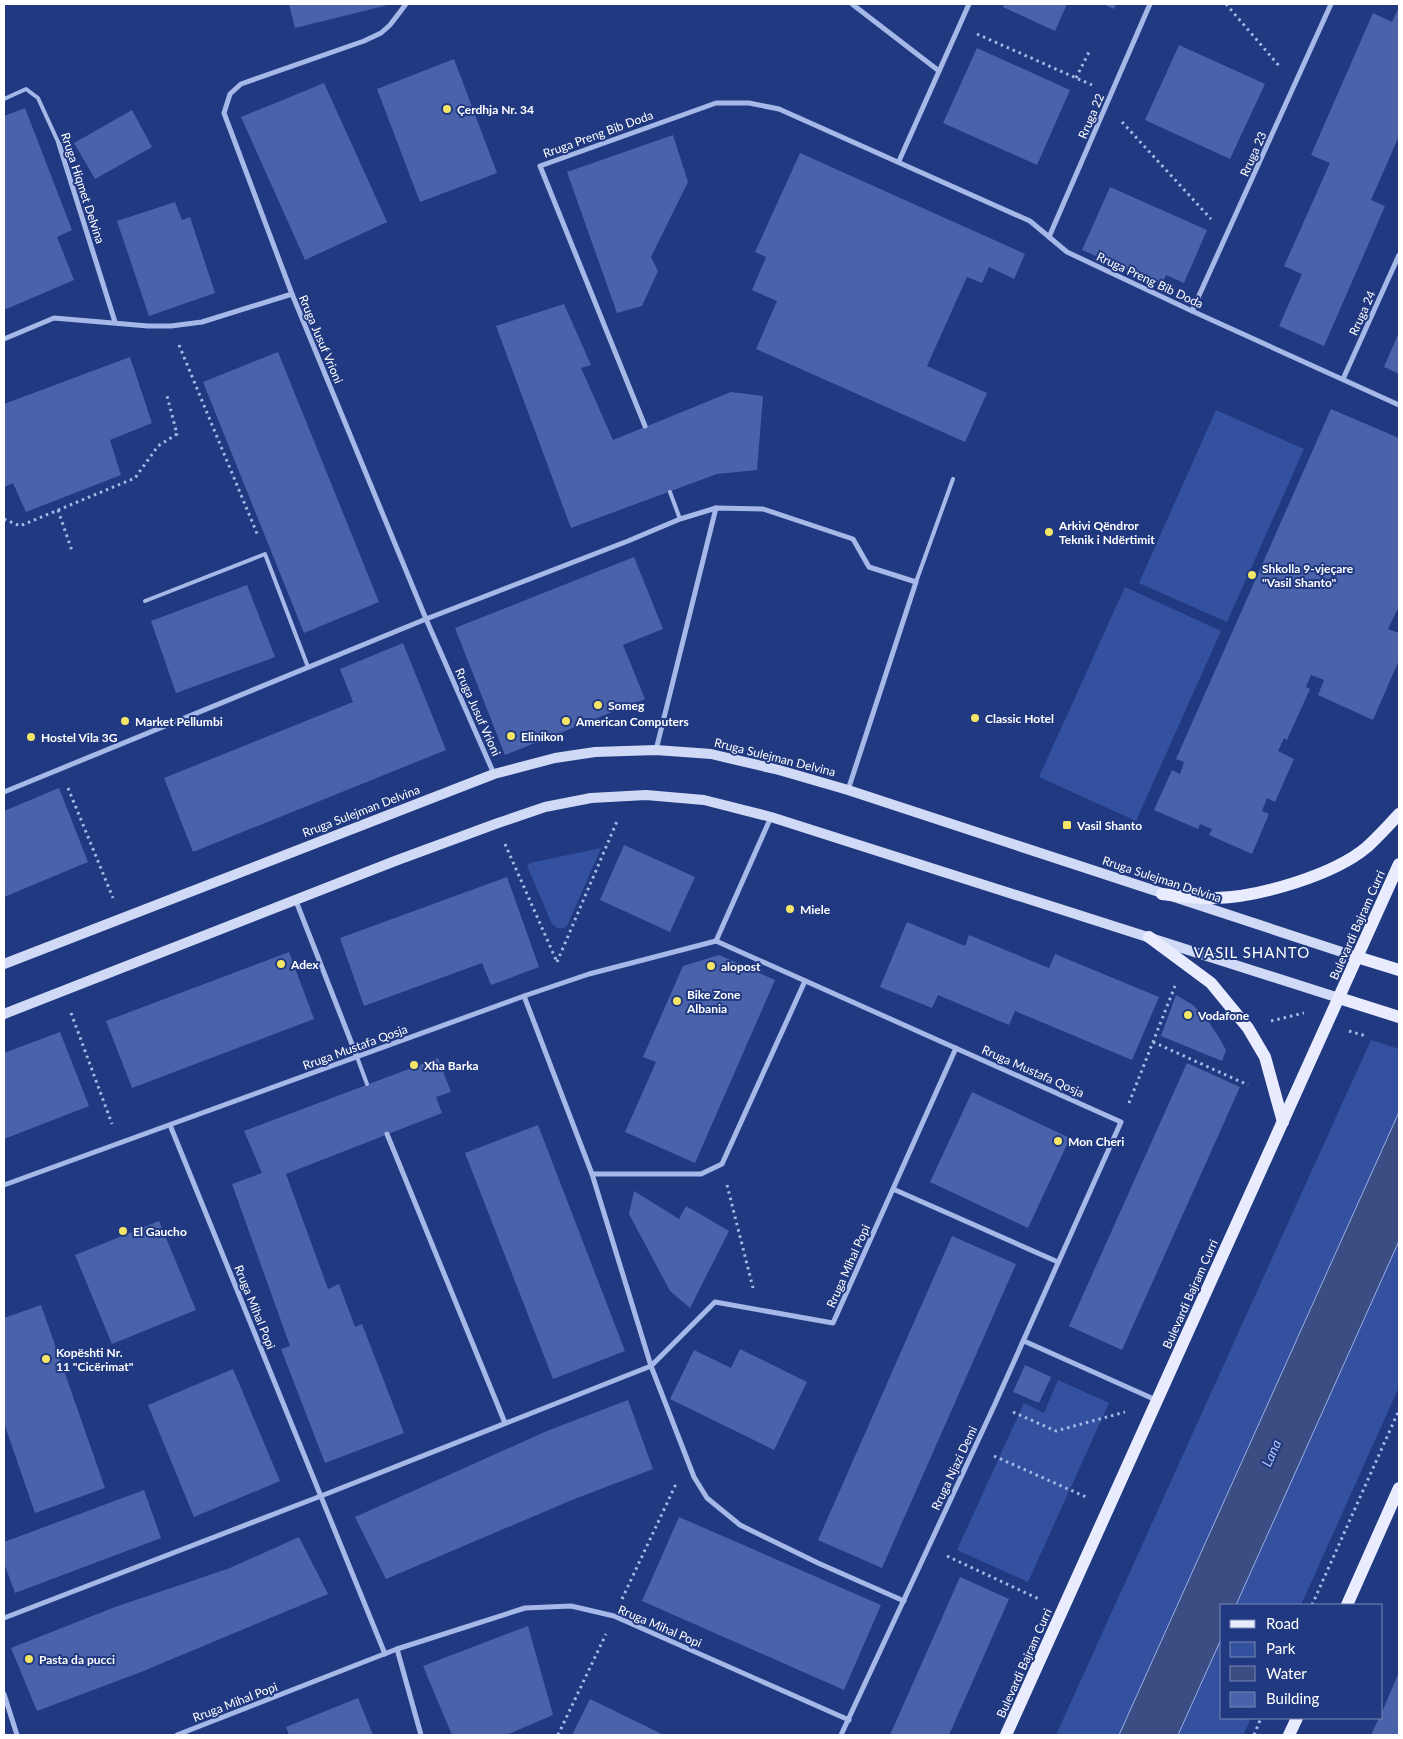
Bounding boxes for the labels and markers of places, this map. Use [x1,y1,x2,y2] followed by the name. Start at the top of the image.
[457,102,534,117] place label: Çerdhja Nr. 34
[441,103,453,115] marker: Çerdhja Nr. 34
[1058,518,1155,547] place label: Arkivi Qëndror Teknik i Ndërtimit
[1043,526,1055,538] marker: Arkivi Qëndror Teknik i Ndërtimit
[1262,561,1354,590] place label: Shkolla 9-vjeçare "Vasil Shanto"
[1246,569,1258,581] marker: Shkolla 9-vjeçare "Vasil Shanto"
[608,698,645,713] place label: Someg
[592,699,604,711] marker: Someg
[985,711,1054,726] place label: Classic Hotel
[969,712,981,724] marker: Classic Hotel
[135,714,223,729] place label: Market Pellumbi
[575,714,689,729] place label: American Computers
[119,715,131,727] marker: Market Pellumbi
[560,715,572,727] marker: American Computers
[521,729,564,744] place label: Elinikon
[41,730,118,745] place label: Hostel Vila 3G
[505,730,517,742] marker: Elinikon
[25,731,37,743] marker: Hostel Vila 3G
[1076,818,1142,833] place label: Vasil Shanto
[1061,819,1073,831] marker: Vasil Shanto
[800,902,831,917] place label: Miele
[784,903,796,915] marker: Miele
[290,957,319,972] place label: Adex
[275,958,287,970] marker: Adex
[721,959,761,974] place label: alopost
[705,960,717,972] marker: alopost
[686,987,741,1016] place label: Bike Zone Albania
[671,995,683,1007] marker: Bike Zone Albania
[1197,1008,1250,1023] place label: Vodafone
[1182,1009,1194,1021] marker: Vodafone
[424,1058,479,1073] place label: Xha Barka
[408,1059,420,1071] marker: Xha Barka
[1068,1134,1124,1149] place label: Mon Cheri
[1052,1135,1064,1147] marker: Mon Cheri
[133,1224,187,1239] place label: El Gaucho
[117,1225,129,1237] marker: El Gaucho
[56,1345,134,1374] place label: Kopështi Nr. 11 "Cicërimat"
[40,1353,52,1365] marker: Kopështi Nr. 11 "Cicërimat"
[39,1652,115,1667] place label: Pasta da pucci
[23,1653,35,1665] marker: Pasta da pucci

